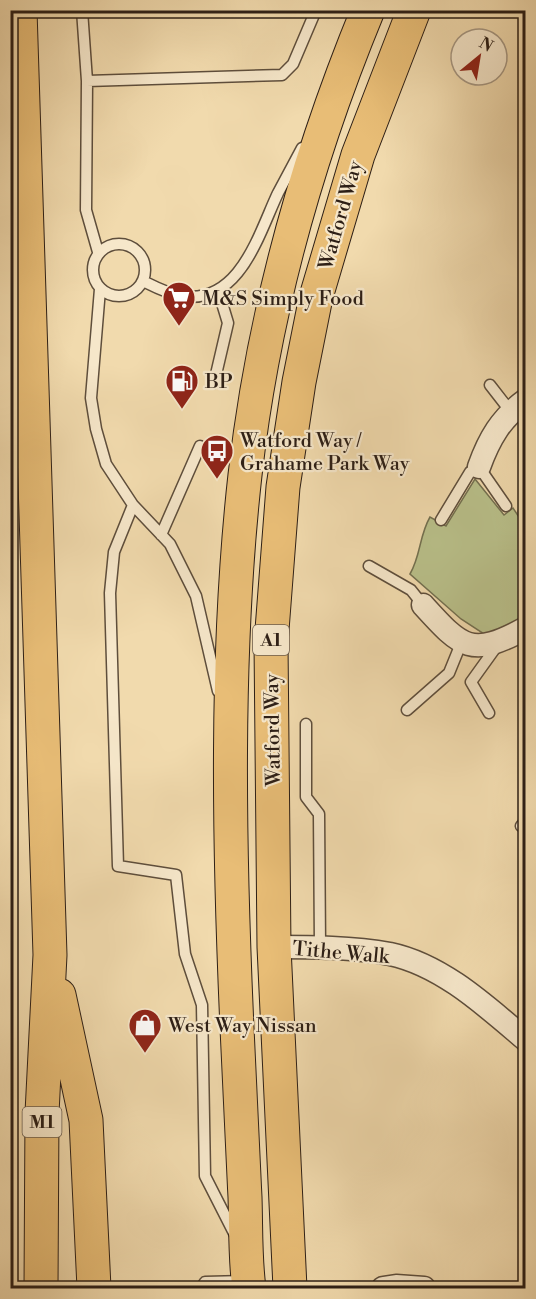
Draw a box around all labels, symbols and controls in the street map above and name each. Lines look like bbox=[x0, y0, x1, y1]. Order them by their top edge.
north arrow bbox=[449, 27, 509, 87]
text: N bbox=[476, 33, 497, 57]
street label: Watford Way bbox=[314, 158, 369, 274]
supermarket icon: M&S Simply Food bbox=[161, 280, 197, 327]
place label: M&S Simply Food bbox=[202, 287, 364, 312]
fuel station icon: BP bbox=[164, 363, 200, 410]
place label: BP bbox=[204, 370, 233, 395]
place label: Watford Way / Grahame Park Way bbox=[239, 429, 410, 477]
bus stop icon: Watford Way / Grahame Park Way bbox=[199, 433, 235, 480]
road number: A1 bbox=[253, 625, 289, 655]
street label: Watford Way bbox=[260, 673, 287, 788]
street label: Tithe Walk bbox=[291, 937, 392, 970]
shop icon: West Way Nissan bbox=[127, 1007, 163, 1054]
place label: West Way Nissan bbox=[167, 1014, 317, 1039]
road number: M1 bbox=[22, 1107, 62, 1137]

